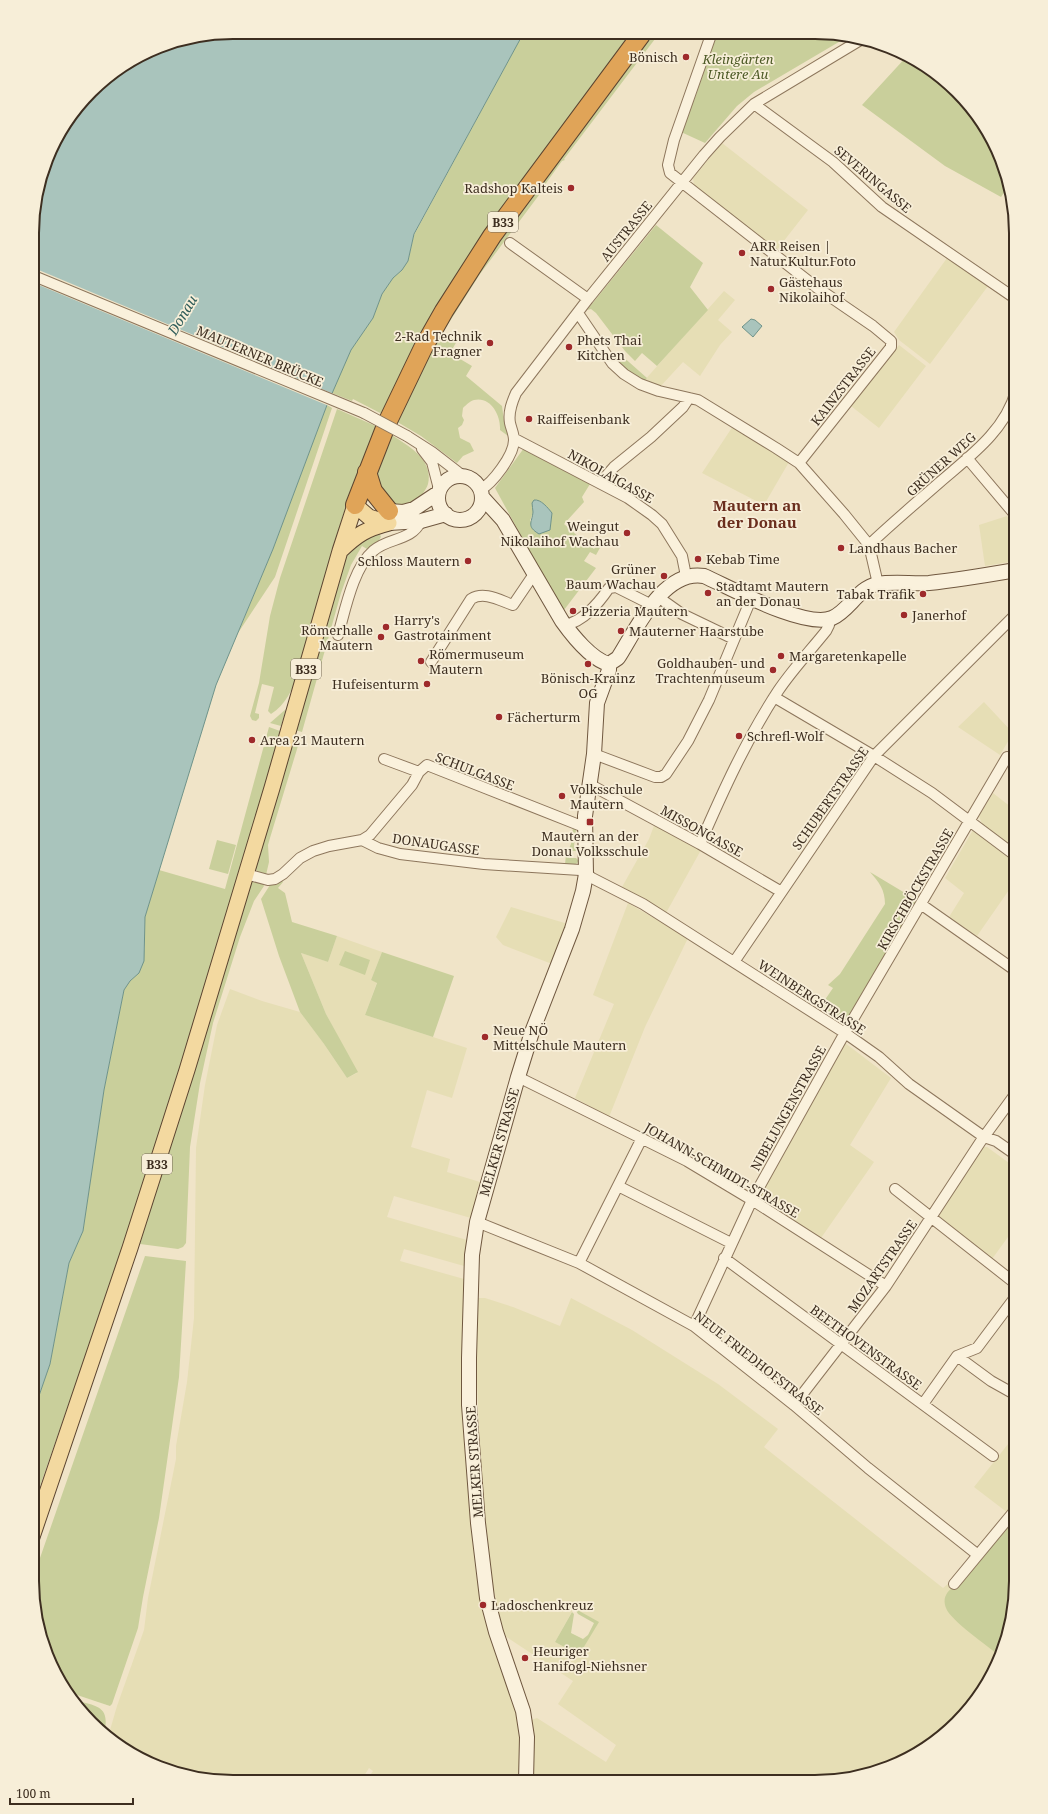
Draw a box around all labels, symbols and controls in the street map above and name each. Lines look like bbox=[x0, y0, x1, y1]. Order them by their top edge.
place label: Bönisch bbox=[629, 48, 678, 66]
park label: Kleingärten Untere Au bbox=[701, 50, 774, 83]
marker: Bönisch bbox=[681, 52, 691, 62]
street label: SEVERINGASSE bbox=[831, 141, 915, 217]
place label: Radshop Kalteis bbox=[464, 179, 563, 197]
marker: Radshop Kalteis bbox=[566, 183, 576, 193]
street label: AUSTRASSE bbox=[596, 197, 656, 265]
road number: B33 bbox=[488, 212, 518, 232]
place label: ARR Reisen | Natur.Kultur.Foto bbox=[750, 237, 856, 270]
marker: ARR Reisen | Natur.Kultur.Foto bbox=[737, 248, 747, 258]
place label: Gästehaus Nikolaihof bbox=[779, 273, 845, 306]
marker: Gästehaus Nikolaihof bbox=[766, 284, 776, 294]
water label: Donau bbox=[162, 291, 202, 339]
street label: MAUTERNER BRÜCKE bbox=[194, 321, 326, 391]
place label: 2-Rad Technik Fragner bbox=[394, 327, 482, 360]
place label: Phets Thai Kitchen bbox=[577, 331, 642, 364]
marker: 2-Rad Technik Fragner bbox=[485, 338, 495, 348]
marker: Phets Thai Kitchen bbox=[564, 342, 574, 352]
street label: KAINZSTRASSE bbox=[807, 343, 879, 429]
place label: Raiffeisenbank bbox=[537, 410, 630, 428]
marker: Raiffeisenbank bbox=[524, 414, 534, 424]
street label: GRÜNER WEG bbox=[902, 427, 980, 500]
street label: NIKOLAIGASSE bbox=[565, 445, 657, 507]
district label: Mautern an der Donau bbox=[713, 495, 801, 532]
place label: Weingut Nikolaihof Wachau bbox=[500, 517, 619, 550]
marker: Weingut Nikolaihof Wachau bbox=[622, 528, 632, 538]
place label: Landhaus Bacher bbox=[849, 539, 957, 557]
marker: Landhaus Bacher bbox=[836, 543, 846, 553]
place label: Kebab Time bbox=[706, 550, 780, 568]
place label: Schloss Mautern bbox=[358, 552, 461, 570]
marker: Kebab Time bbox=[693, 554, 703, 564]
marker: Schloss Mautern bbox=[463, 556, 473, 566]
place label: Grüner Baum Wachau bbox=[566, 560, 656, 593]
marker: Grüner Baum Wachau bbox=[659, 571, 669, 581]
place label: Stadtamt Mautern an der Donau bbox=[716, 577, 830, 610]
place label: Tabak Trafik bbox=[836, 585, 915, 603]
marker: Stadtamt Mautern an der Donau bbox=[703, 588, 713, 598]
marker: Tabak Trafik bbox=[918, 589, 928, 599]
place label: Pizzeria Mautern bbox=[581, 602, 689, 620]
marker: Pizzeria Mautern bbox=[568, 606, 578, 616]
place label: Janerhof bbox=[911, 606, 967, 624]
marker: Janerhof bbox=[899, 610, 909, 620]
place label: Harry's Gastrotainment bbox=[394, 611, 492, 644]
place label: Römerhalle Mautern bbox=[301, 621, 374, 654]
marker: Harry's Gastrotainment bbox=[381, 622, 391, 632]
place label: Mauterner Haarstube bbox=[629, 622, 764, 640]
marker: Mauterner Haarstube bbox=[616, 626, 626, 636]
marker: Römerhalle Mautern bbox=[376, 632, 386, 642]
place label: Römermuseum Mautern bbox=[429, 645, 524, 678]
place label: Margaretenkapelle bbox=[789, 647, 907, 665]
marker: Margaretenkapelle bbox=[776, 651, 786, 661]
place label: Goldhauben- und Trachtenmuseum bbox=[655, 654, 765, 687]
marker: Römermuseum Mautern bbox=[416, 656, 426, 666]
road number: B33 bbox=[291, 659, 321, 679]
marker: Bönisch-Krainz OG bbox=[583, 659, 593, 669]
marker: Goldhauben- und Trachtenmuseum bbox=[768, 665, 778, 675]
place label: Bönisch-Krainz OG bbox=[541, 669, 635, 702]
place label: Hufeisenturm bbox=[332, 675, 419, 693]
marker: Hufeisenturm bbox=[422, 679, 432, 689]
place label: Fächerturm bbox=[507, 708, 580, 726]
marker: Fächerturm bbox=[494, 712, 504, 722]
place label: Schrefl-Wolf bbox=[747, 727, 825, 745]
place label: Area 21 Mautern bbox=[260, 731, 365, 749]
marker: Schrefl-Wolf bbox=[734, 731, 744, 741]
marker: Area 21 Mautern bbox=[247, 735, 257, 745]
street label: SCHUBERTSTRASSE bbox=[788, 743, 872, 853]
street label: SCHULGASSE bbox=[433, 748, 517, 794]
place label: Volksschule Mautern bbox=[570, 780, 643, 813]
marker: Volksschule Mautern bbox=[557, 791, 567, 801]
street label: MISSONGASSE bbox=[658, 801, 746, 861]
marker: Mautern an der Donau Volksschule bbox=[585, 817, 595, 827]
street label: KIRSCHBÖCKSTRASSE bbox=[873, 825, 957, 953]
place label: Mautern an der Donau Volksschule bbox=[531, 827, 649, 860]
street label: DONAUGASSE bbox=[391, 829, 481, 859]
street label: WEINBERGSTRASSE bbox=[755, 955, 869, 1039]
place label: Neue NÖ Mittelschule Mautern bbox=[493, 1021, 627, 1054]
marker: Neue NÖ Mittelschule Mautern bbox=[480, 1032, 490, 1042]
street label: NIBELUNGENSTRASSE bbox=[746, 1042, 830, 1174]
street label: MELKER STRASSE bbox=[475, 1086, 523, 1198]
street label: JOHANN-SCHMIDT-STRASSE bbox=[640, 1118, 803, 1222]
road number: B33 bbox=[142, 1154, 172, 1174]
street label: MOZARTSTRASSE bbox=[843, 1216, 921, 1316]
street label: BEETHOVENSTRASSE bbox=[807, 1300, 925, 1394]
street label: NEUE FRIEDHOFSTRASSE bbox=[691, 1307, 827, 1419]
street label: MELKER STRASSE bbox=[461, 1405, 487, 1519]
place label: Ladoschenkreuz bbox=[491, 1596, 593, 1614]
marker: Ladoschenkreuz bbox=[478, 1600, 488, 1610]
place label: Heuriger Hanifogl-Niehsner bbox=[533, 1642, 647, 1675]
marker: Heuriger Hanifogl-Niehsner bbox=[520, 1653, 530, 1663]
scale bar bbox=[10, 1780, 133, 1806]
text: 100 m bbox=[16, 1785, 51, 1802]

